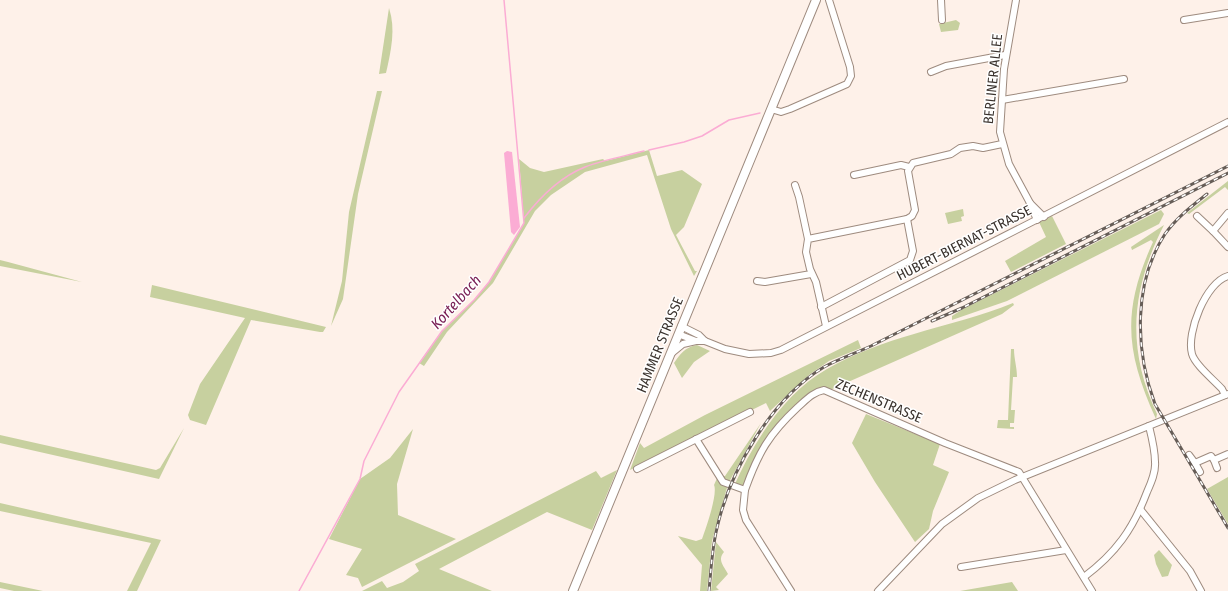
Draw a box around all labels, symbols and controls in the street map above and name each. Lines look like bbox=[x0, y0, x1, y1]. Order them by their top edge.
street label: BERLINER ALLEE bbox=[980, 33, 1006, 125]
street label: HUBERT-BIERNAT-STRASSE bbox=[894, 201, 1034, 284]
water label: Kortelbach bbox=[427, 271, 485, 333]
street label: HAMMER STRASSE bbox=[633, 294, 687, 395]
street label: ZECHENSTRASSE bbox=[833, 375, 925, 427]

